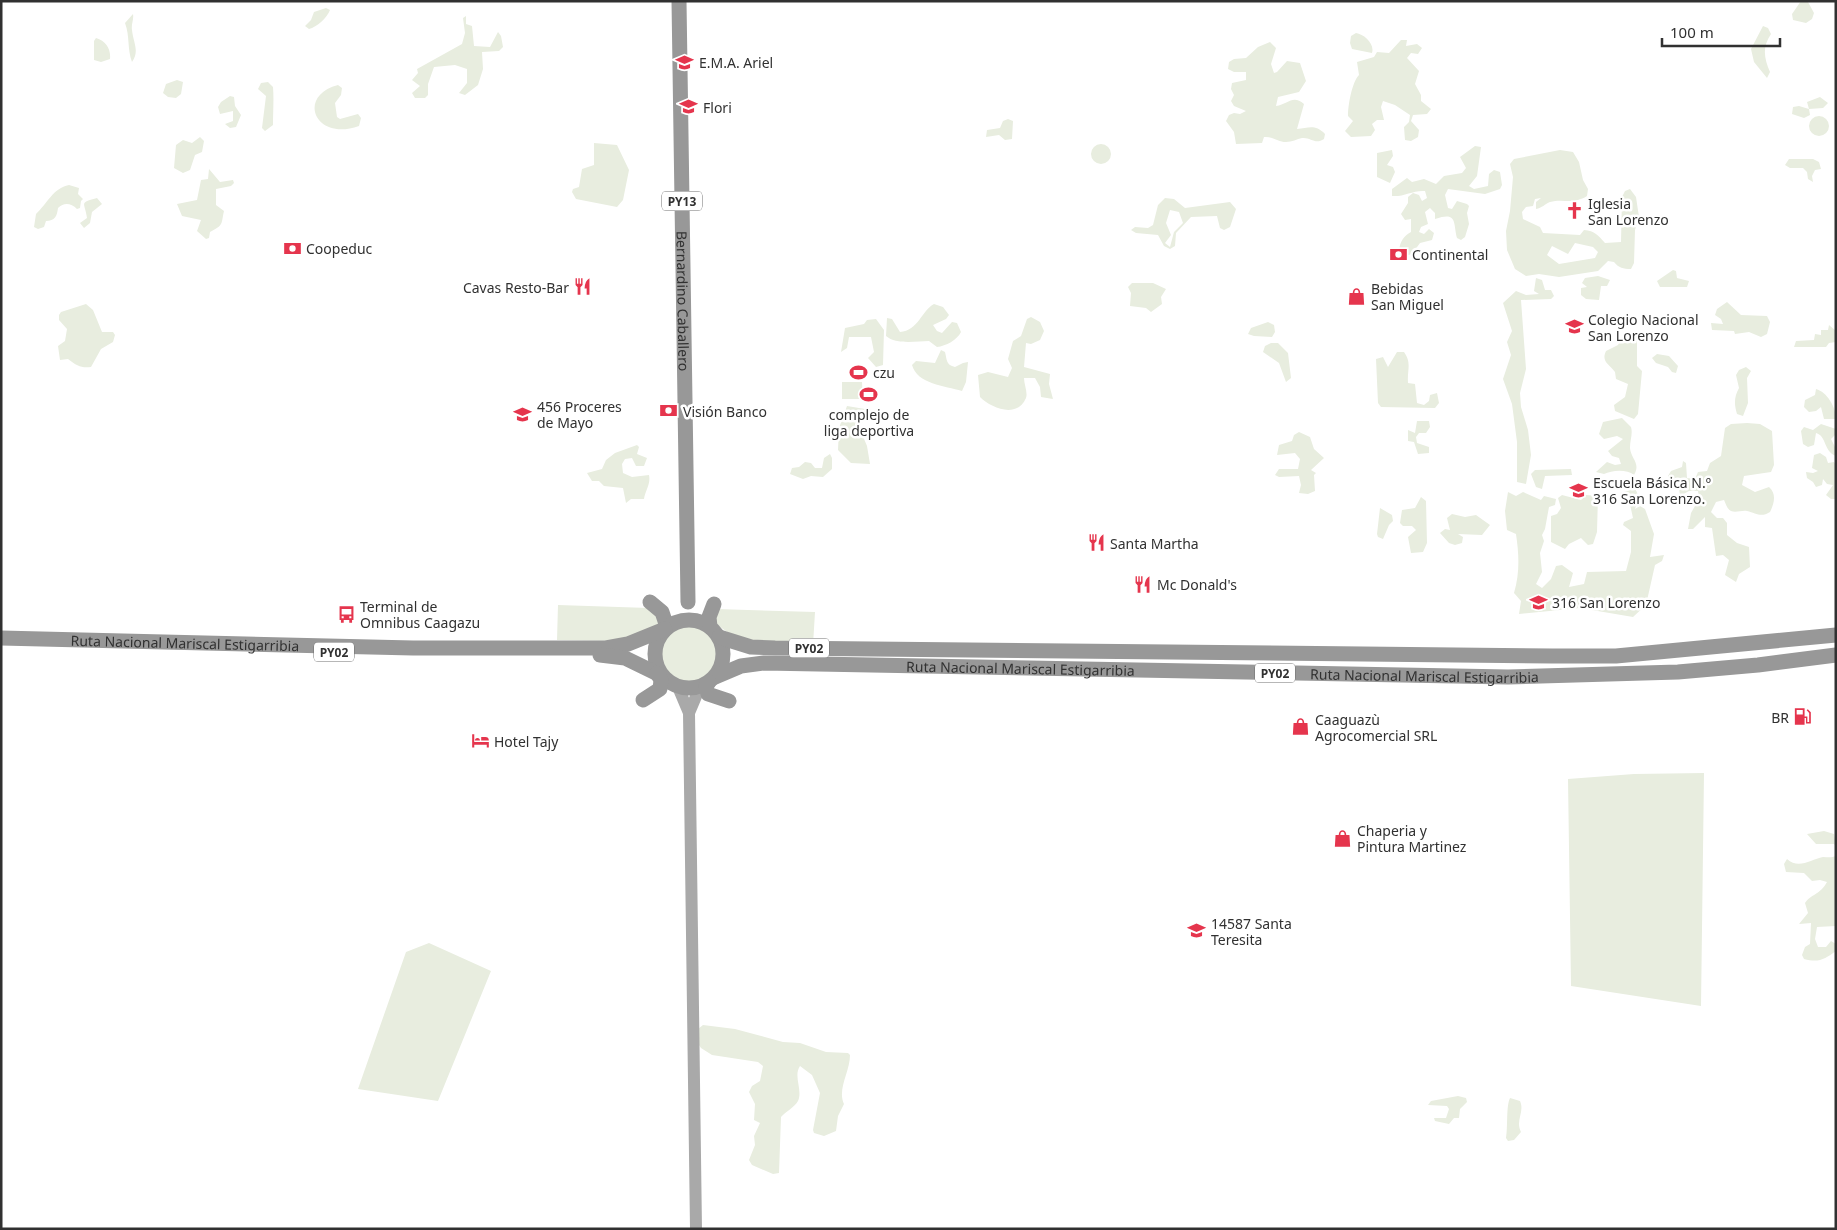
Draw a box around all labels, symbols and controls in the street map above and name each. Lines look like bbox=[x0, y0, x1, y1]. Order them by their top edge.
scale bar bbox=[1662, 15, 1780, 47]
text: 100 m bbox=[1670, 22, 1714, 42]
school or university icon: E.M.A. Ariel bbox=[675, 52, 695, 72]
place label: E.M.A. Ariel bbox=[699, 53, 773, 72]
school or university icon: Flori bbox=[679, 97, 699, 117]
place label: Flori bbox=[703, 98, 732, 117]
road number: PY13 bbox=[662, 192, 702, 210]
place label: Iglesia San Lorenzo bbox=[1588, 194, 1669, 229]
church icon: Iglesia San Lorenzo bbox=[1564, 201, 1584, 221]
street label: Bernardino Caballero bbox=[673, 231, 694, 371]
bank icon: Coopeduc bbox=[282, 238, 302, 258]
place label: Coopeduc bbox=[306, 239, 373, 258]
bank icon: Continental bbox=[1388, 244, 1408, 264]
place label: Continental bbox=[1412, 245, 1488, 264]
restaurant icon: Cavas Resto-Bar bbox=[573, 277, 593, 297]
place label: Cavas Resto-Bar bbox=[463, 278, 569, 297]
place label: Bebidas San Miguel bbox=[1371, 279, 1444, 314]
shop icon: Bebidas San Miguel bbox=[1347, 286, 1367, 306]
place label: Colegio Nacional San Lorenzo bbox=[1588, 310, 1699, 345]
school or university icon: Colegio Nacional San Lorenzo bbox=[1564, 317, 1584, 337]
sports icon: czu bbox=[849, 362, 869, 382]
place label: czu bbox=[873, 363, 895, 382]
sports icon: complejo de liga deportiva bbox=[859, 384, 879, 404]
place label: 456 Proceres de Mayo bbox=[537, 397, 622, 432]
bank icon: Visión Banco bbox=[659, 401, 679, 421]
place label: Visión Banco bbox=[683, 402, 767, 421]
school or university icon: 456 Proceres de Mayo bbox=[513, 404, 533, 424]
place label: complejo de liga deportiva bbox=[824, 405, 914, 440]
place label: Escuela Básica N.º 316 San Lorenzo. bbox=[1593, 473, 1711, 508]
school or university icon: Escuela Básica N.º 316 San Lorenzo. bbox=[1569, 480, 1589, 500]
restaurant icon: Santa Martha bbox=[1086, 533, 1106, 553]
place label: Santa Martha bbox=[1110, 534, 1199, 553]
restaurant icon: Mc Donald's bbox=[1133, 574, 1153, 594]
place label: Mc Donald's bbox=[1157, 575, 1237, 594]
school or university icon: 316 San Lorenzo bbox=[1528, 592, 1548, 612]
place label: 316 San Lorenzo bbox=[1552, 593, 1660, 612]
place label: Terminal de Omnibus Caagazu bbox=[360, 597, 480, 632]
bus stop icon: Terminal de Omnibus Caagazu bbox=[336, 604, 356, 624]
street label: Ruta Nacional Mariscal Estigarribia bbox=[70, 630, 299, 655]
road number: PY02 bbox=[789, 638, 829, 658]
road number: PY02 bbox=[314, 642, 354, 662]
street label: Ruta Nacional Mariscal Estigarribia bbox=[906, 656, 1135, 679]
road number: PY02 bbox=[1255, 664, 1295, 682]
street label: Ruta Nacional Mariscal Estigarribia bbox=[1310, 664, 1539, 687]
fuel station icon: BR bbox=[1793, 707, 1813, 727]
place label: BR bbox=[1771, 708, 1789, 727]
place label: Caaguazù Agrocomercial SRL bbox=[1315, 710, 1437, 745]
shop icon: Caaguazù Agrocomercial SRL bbox=[1291, 717, 1311, 737]
hotel icon: Hotel Tajy bbox=[470, 731, 490, 751]
place label: Hotel Tajy bbox=[494, 732, 559, 751]
place label: Chaperia y Pintura Martinez bbox=[1357, 821, 1467, 856]
shop icon: Chaperia y Pintura Martinez bbox=[1333, 828, 1353, 848]
place label: 14587 Santa Teresita bbox=[1211, 914, 1292, 949]
school or university icon: 14587 Santa Teresita bbox=[1187, 921, 1207, 941]

